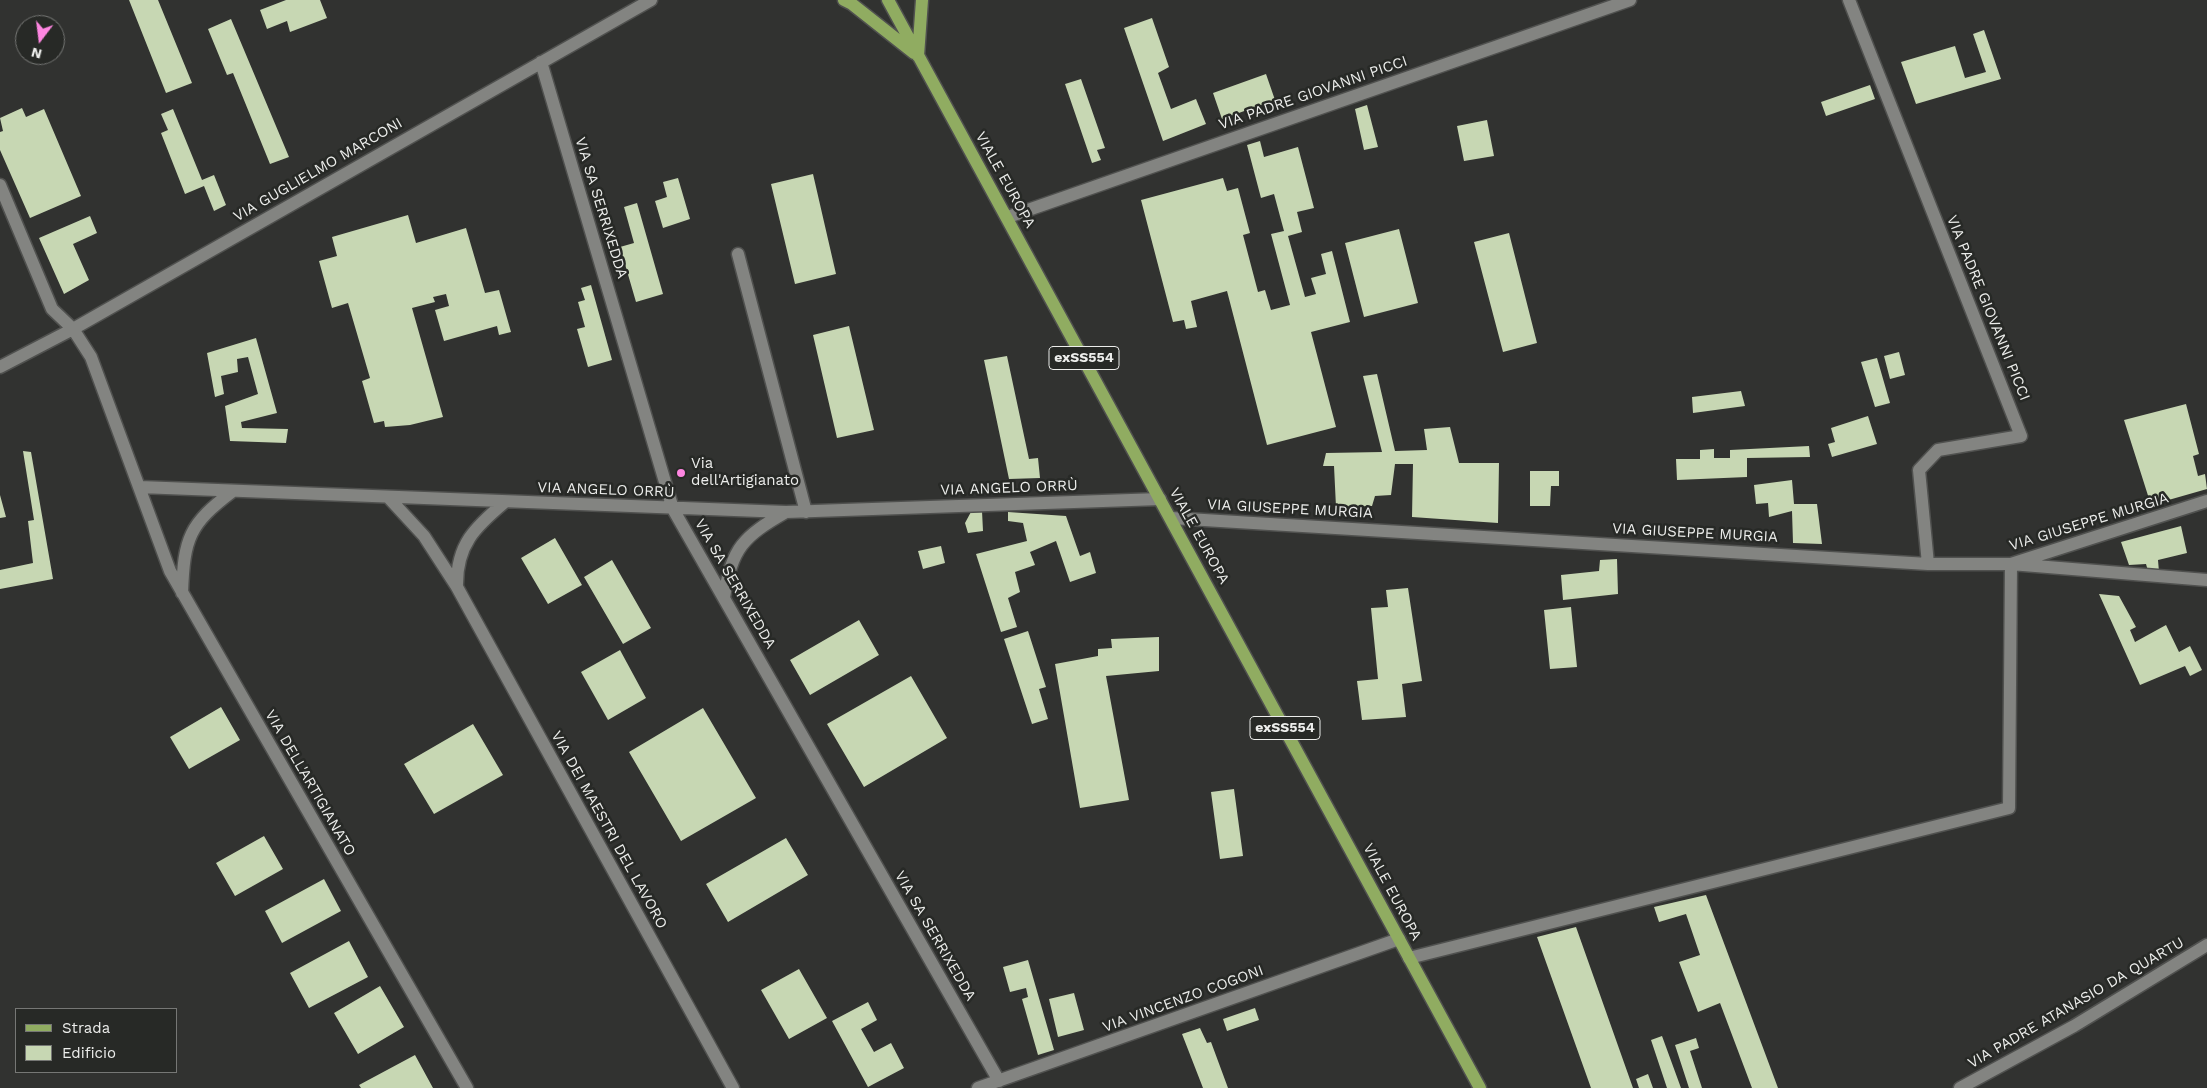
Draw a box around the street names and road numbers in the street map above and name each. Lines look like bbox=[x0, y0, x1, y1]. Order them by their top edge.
street label: VIA PADRE GIOVANNI PICCI bbox=[1216, 52, 1410, 134]
street label: VIA GUGLIELMO MARCONI bbox=[230, 114, 406, 226]
street label: VIALE EUROPA bbox=[971, 129, 1039, 231]
street label: VIA SA SERRIXEDDA bbox=[571, 135, 631, 281]
street label: VIA PADRE GIOVANNI PICCI bbox=[1943, 213, 2033, 403]
road number: exSS554 bbox=[1049, 346, 1119, 369]
street label: VIA ANGELO ORRÙ bbox=[940, 477, 1078, 499]
street label: VIA ANGELO ORRÙ bbox=[537, 479, 675, 501]
street label: VIALE EUROPA bbox=[1165, 485, 1233, 587]
street label: VIA GIUSEPPE MURGIA bbox=[2007, 489, 2171, 555]
street label: VIA GIUSEPPE MURGIA bbox=[1207, 496, 1373, 522]
street label: VIA SA SERRIXEDDA bbox=[690, 516, 780, 652]
street label: VIA GIUSEPPE MURGIA bbox=[1612, 520, 1778, 546]
street label: VIA DELL'ARTIGIANATO bbox=[261, 707, 359, 859]
road number: exSS554 bbox=[1250, 716, 1320, 740]
street label: VIA DEI MAESTRI DEL LAVORO bbox=[547, 728, 671, 932]
street label: VIALE EUROPA bbox=[1359, 840, 1425, 944]
street label: VIA SA SERRIXEDDA bbox=[890, 868, 980, 1004]
street label: VIA PADRE ATANASIO DA QUARTU bbox=[1965, 934, 2187, 1072]
street label: VIA VINCENZO COGONI bbox=[1100, 961, 1266, 1037]

